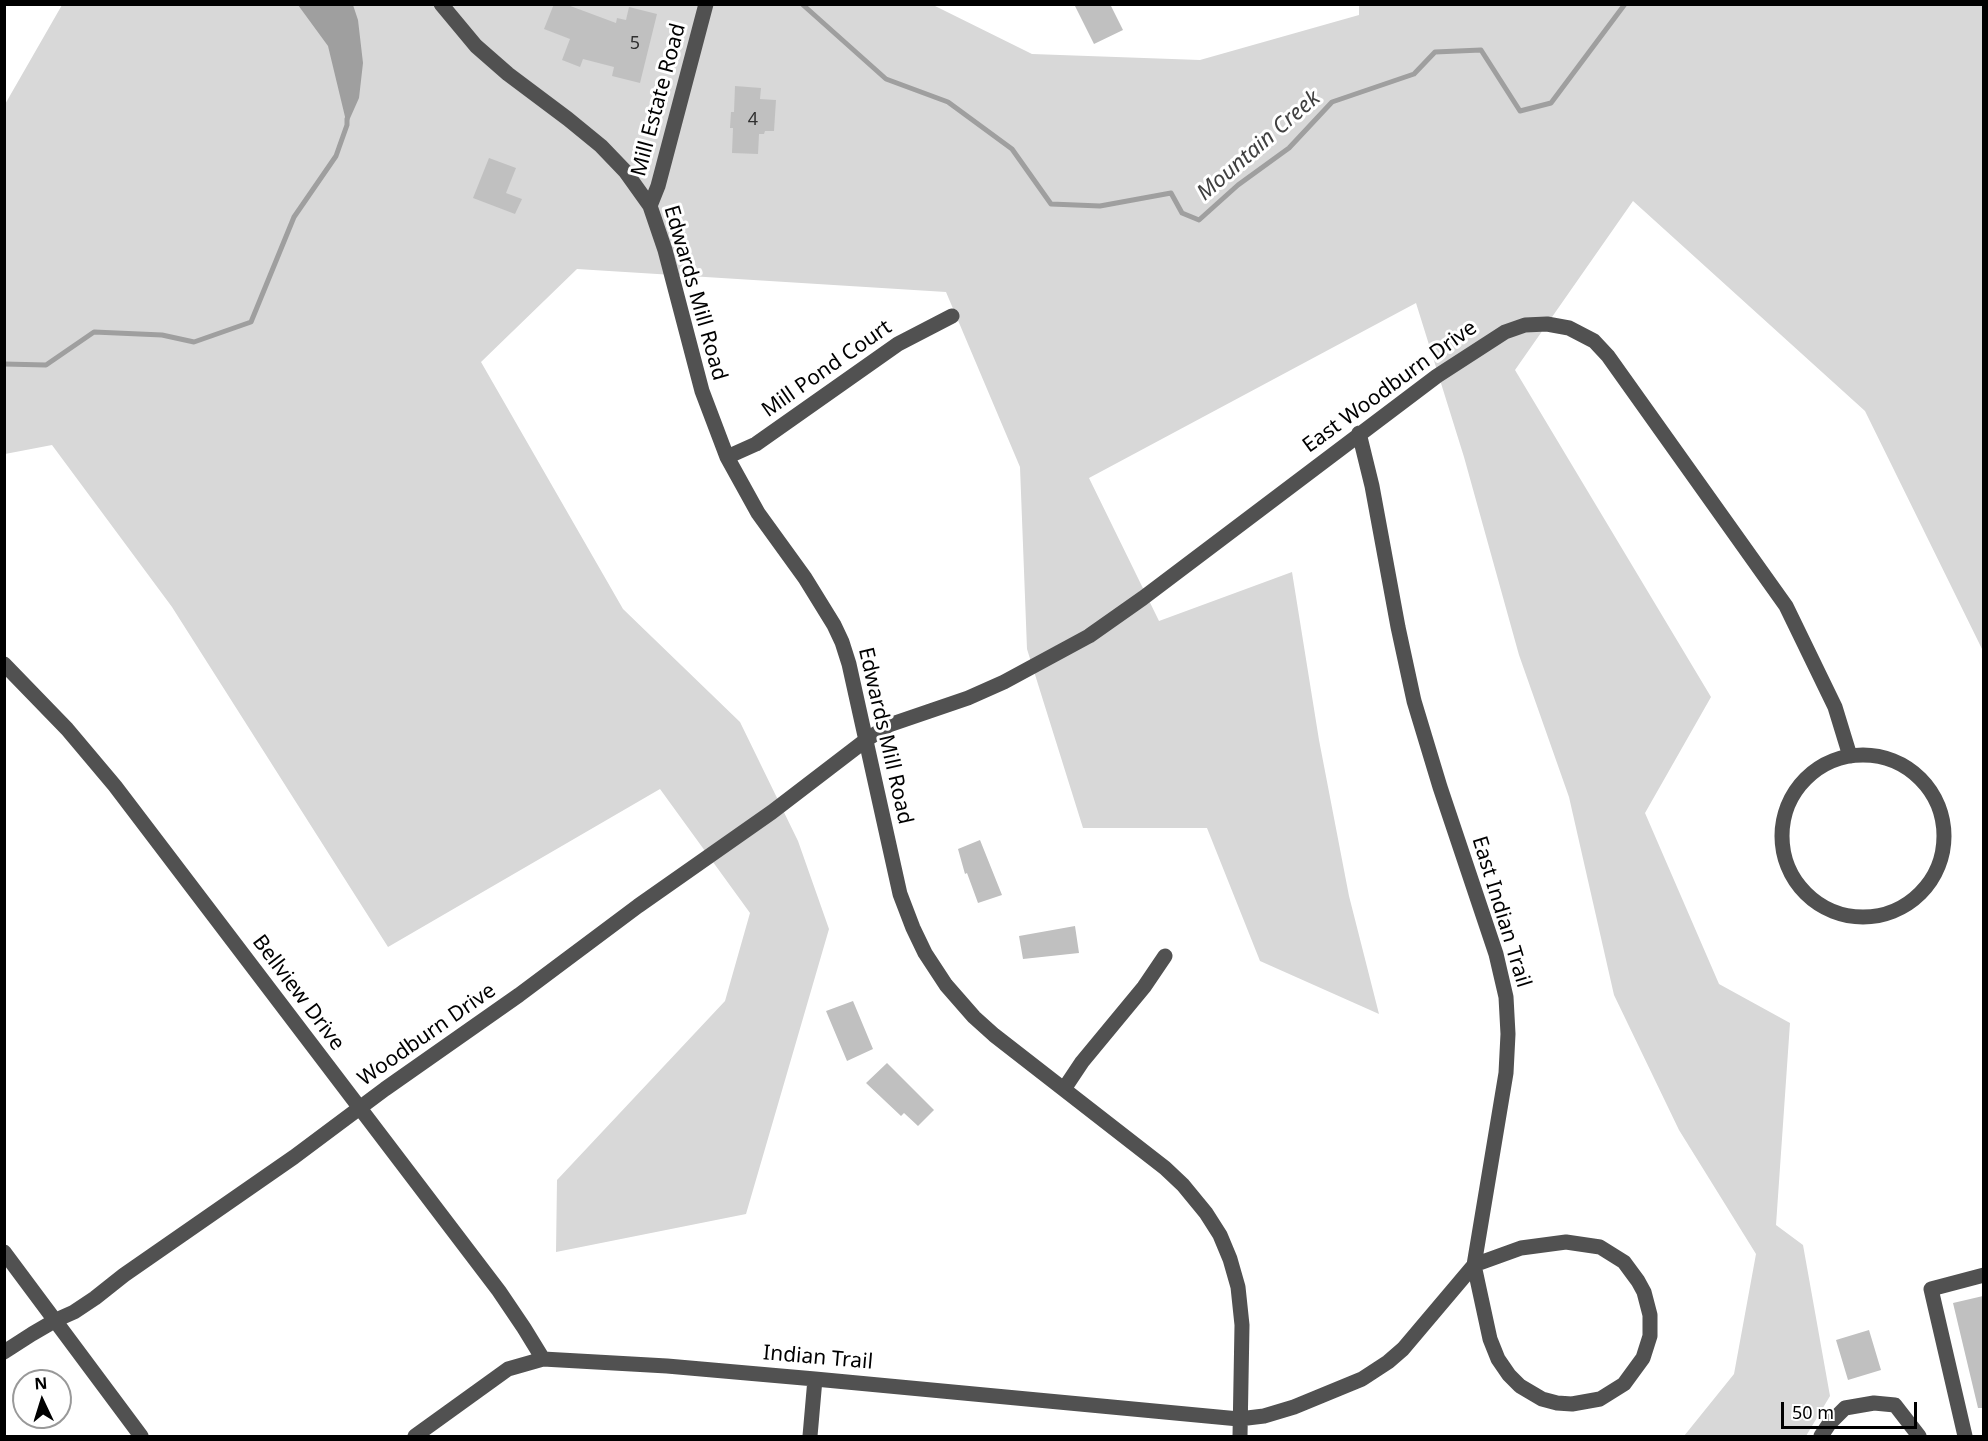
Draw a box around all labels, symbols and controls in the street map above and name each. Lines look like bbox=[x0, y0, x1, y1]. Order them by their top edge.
street label: Mill Estate Road bbox=[626, 21, 692, 179]
house number: 5 bbox=[630, 33, 640, 55]
water label: Mountain Creek bbox=[1192, 85, 1326, 207]
house number: 4 bbox=[748, 109, 758, 131]
street label: Edwards Mill Road bbox=[658, 203, 732, 383]
street label: Mill Pond Court bbox=[757, 315, 897, 423]
street label: East Woodburn Drive bbox=[1298, 315, 1482, 459]
street label: Edwards Mill Road bbox=[852, 645, 918, 827]
street label: East Indian Trail bbox=[1466, 833, 1536, 991]
street label: Bellview Drive bbox=[246, 930, 350, 1056]
street label: Woodburn Drive bbox=[353, 978, 501, 1092]
street label: Indian Trail bbox=[762, 1341, 874, 1375]
north arrow bbox=[12, 1369, 72, 1429]
text: N bbox=[34, 1372, 48, 1394]
scale bar bbox=[1784, 1390, 1920, 1428]
text: 50 m bbox=[1792, 1400, 1834, 1424]

